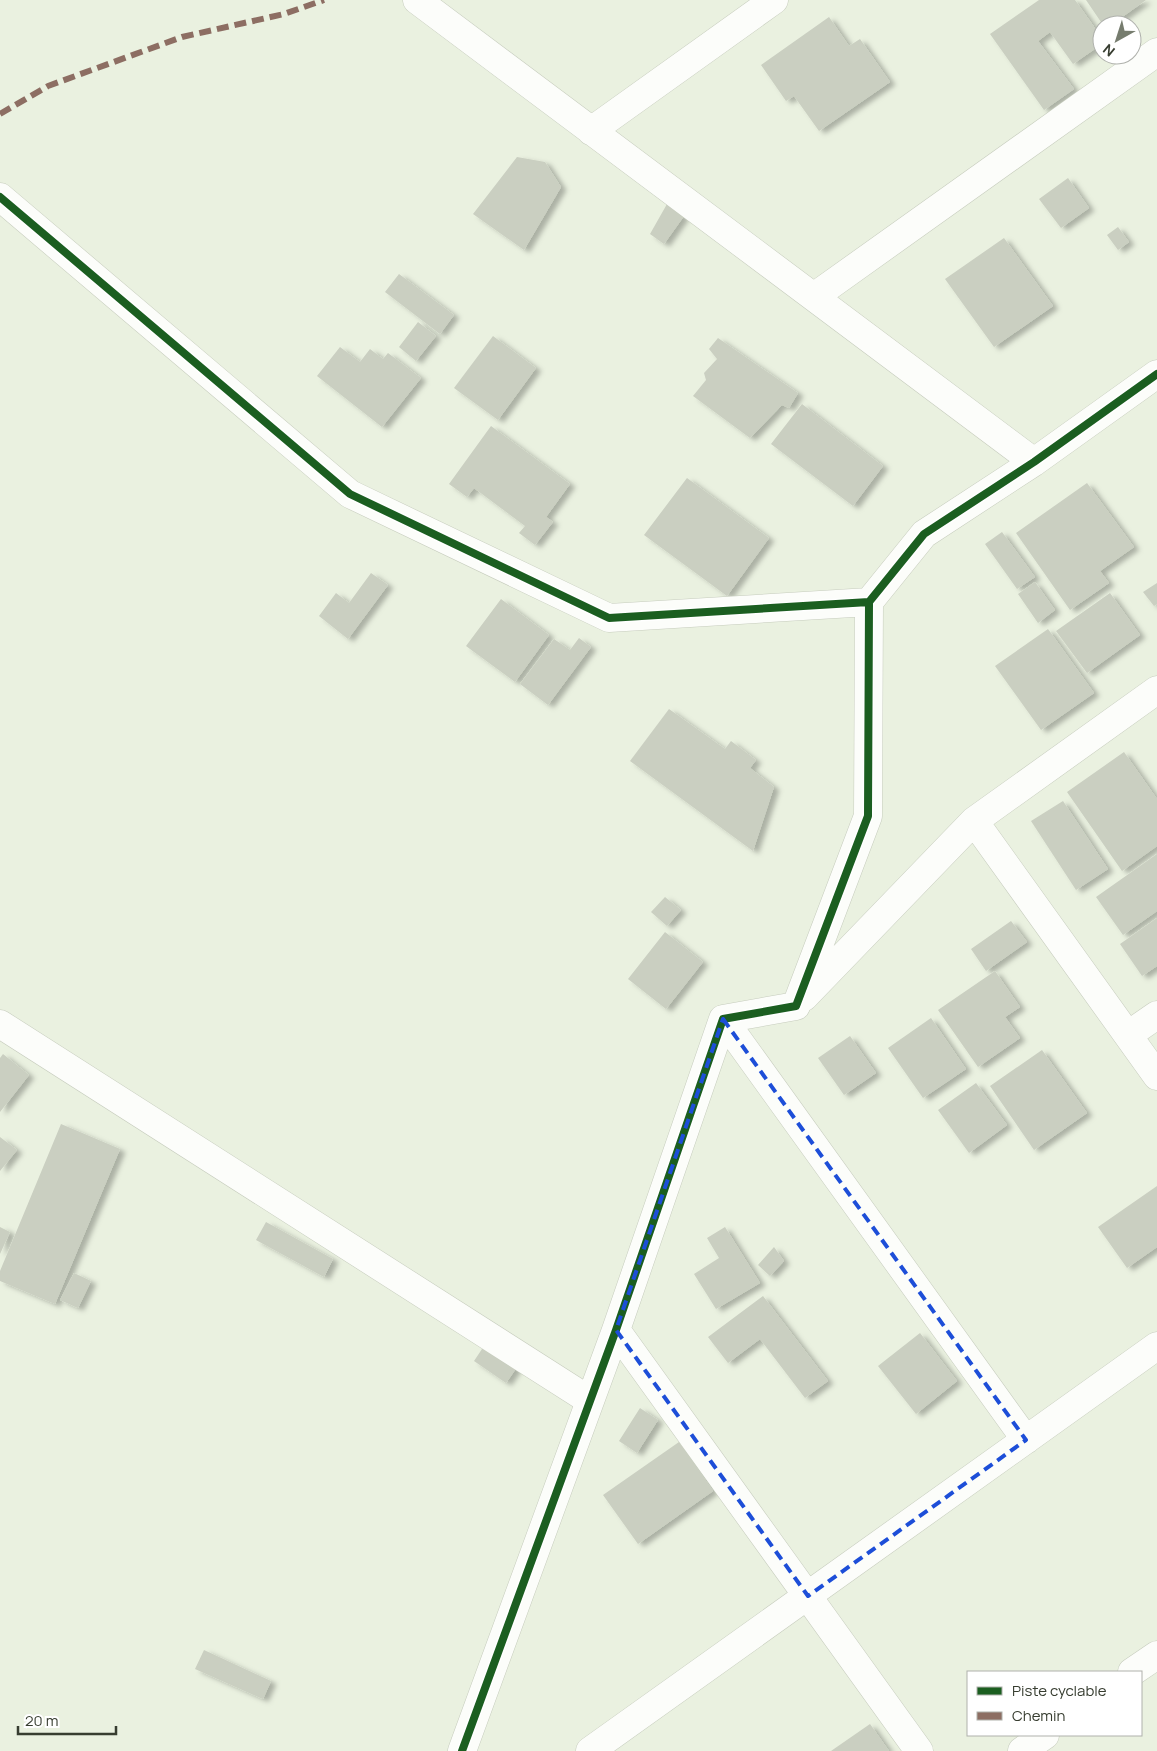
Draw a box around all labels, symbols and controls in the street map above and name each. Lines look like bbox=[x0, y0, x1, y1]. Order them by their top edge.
north arrow bbox=[1092, 15, 1142, 65]
text: N bbox=[1099, 40, 1118, 61]
legend bbox=[967, 1671, 1142, 1736]
text: Piste cyclable bbox=[1012, 1680, 1107, 1701]
scale bar bbox=[18, 1704, 115, 1736]
text: Chemin bbox=[1012, 1705, 1065, 1726]
text: 20 m bbox=[25, 1710, 58, 1731]

